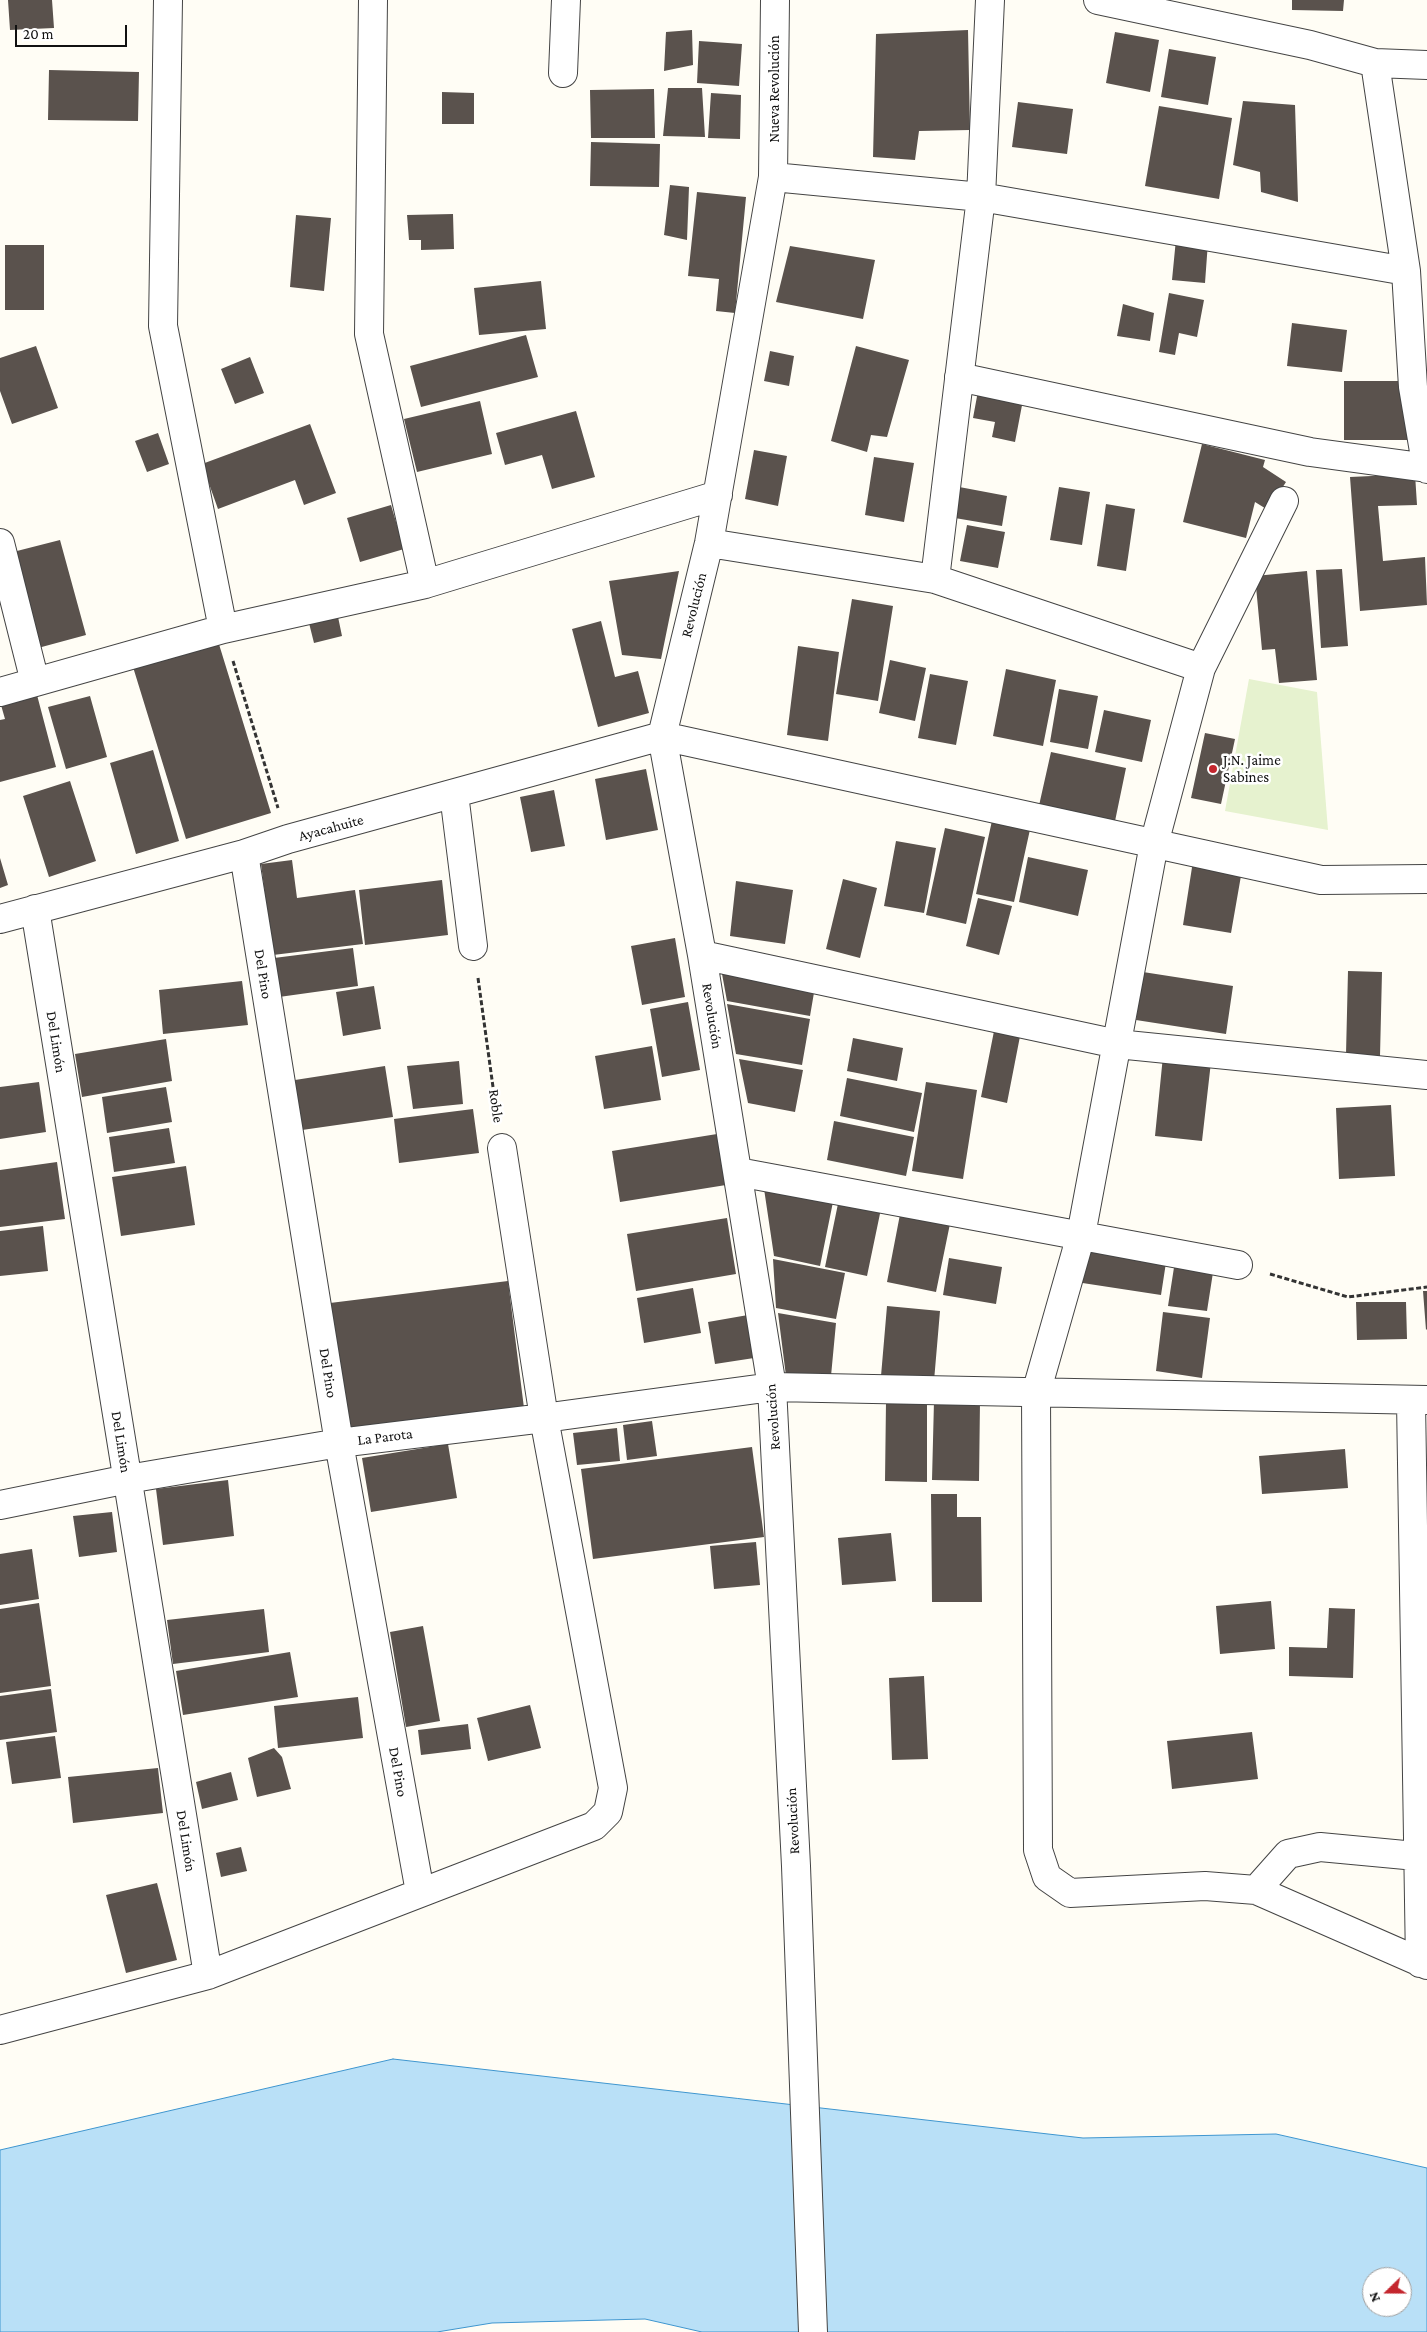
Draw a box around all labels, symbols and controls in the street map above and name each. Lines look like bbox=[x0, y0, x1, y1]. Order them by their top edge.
scale bar bbox=[18, 15, 130, 47]
text: 20 m bbox=[23, 26, 54, 42]
street label: Nueva Revolución bbox=[765, 35, 783, 143]
street label: Revolución bbox=[677, 571, 711, 639]
place label: J.N. Jaime Sabines bbox=[1223, 751, 1281, 786]
marker: J.N. Jaime Sabines bbox=[1207, 763, 1219, 775]
street label: Ayacahuite bbox=[297, 811, 365, 845]
street label: Del Pino bbox=[250, 948, 276, 1000]
street label: Revolución bbox=[698, 982, 726, 1050]
street label: Del Limón bbox=[42, 1010, 70, 1074]
street label: Roble bbox=[485, 1088, 507, 1124]
street label: Del Pino bbox=[315, 1347, 341, 1399]
street label: Revolución bbox=[762, 1383, 784, 1451]
street label: Del Limón bbox=[107, 1410, 135, 1474]
street label: La Parota bbox=[356, 1425, 414, 1449]
street label: Del Pino bbox=[385, 1746, 411, 1798]
street label: Revolución bbox=[782, 1787, 804, 1855]
street label: Del Limón bbox=[172, 1809, 200, 1873]
north arrow bbox=[1362, 2267, 1412, 2317]
text: N bbox=[1365, 2290, 1383, 2305]

